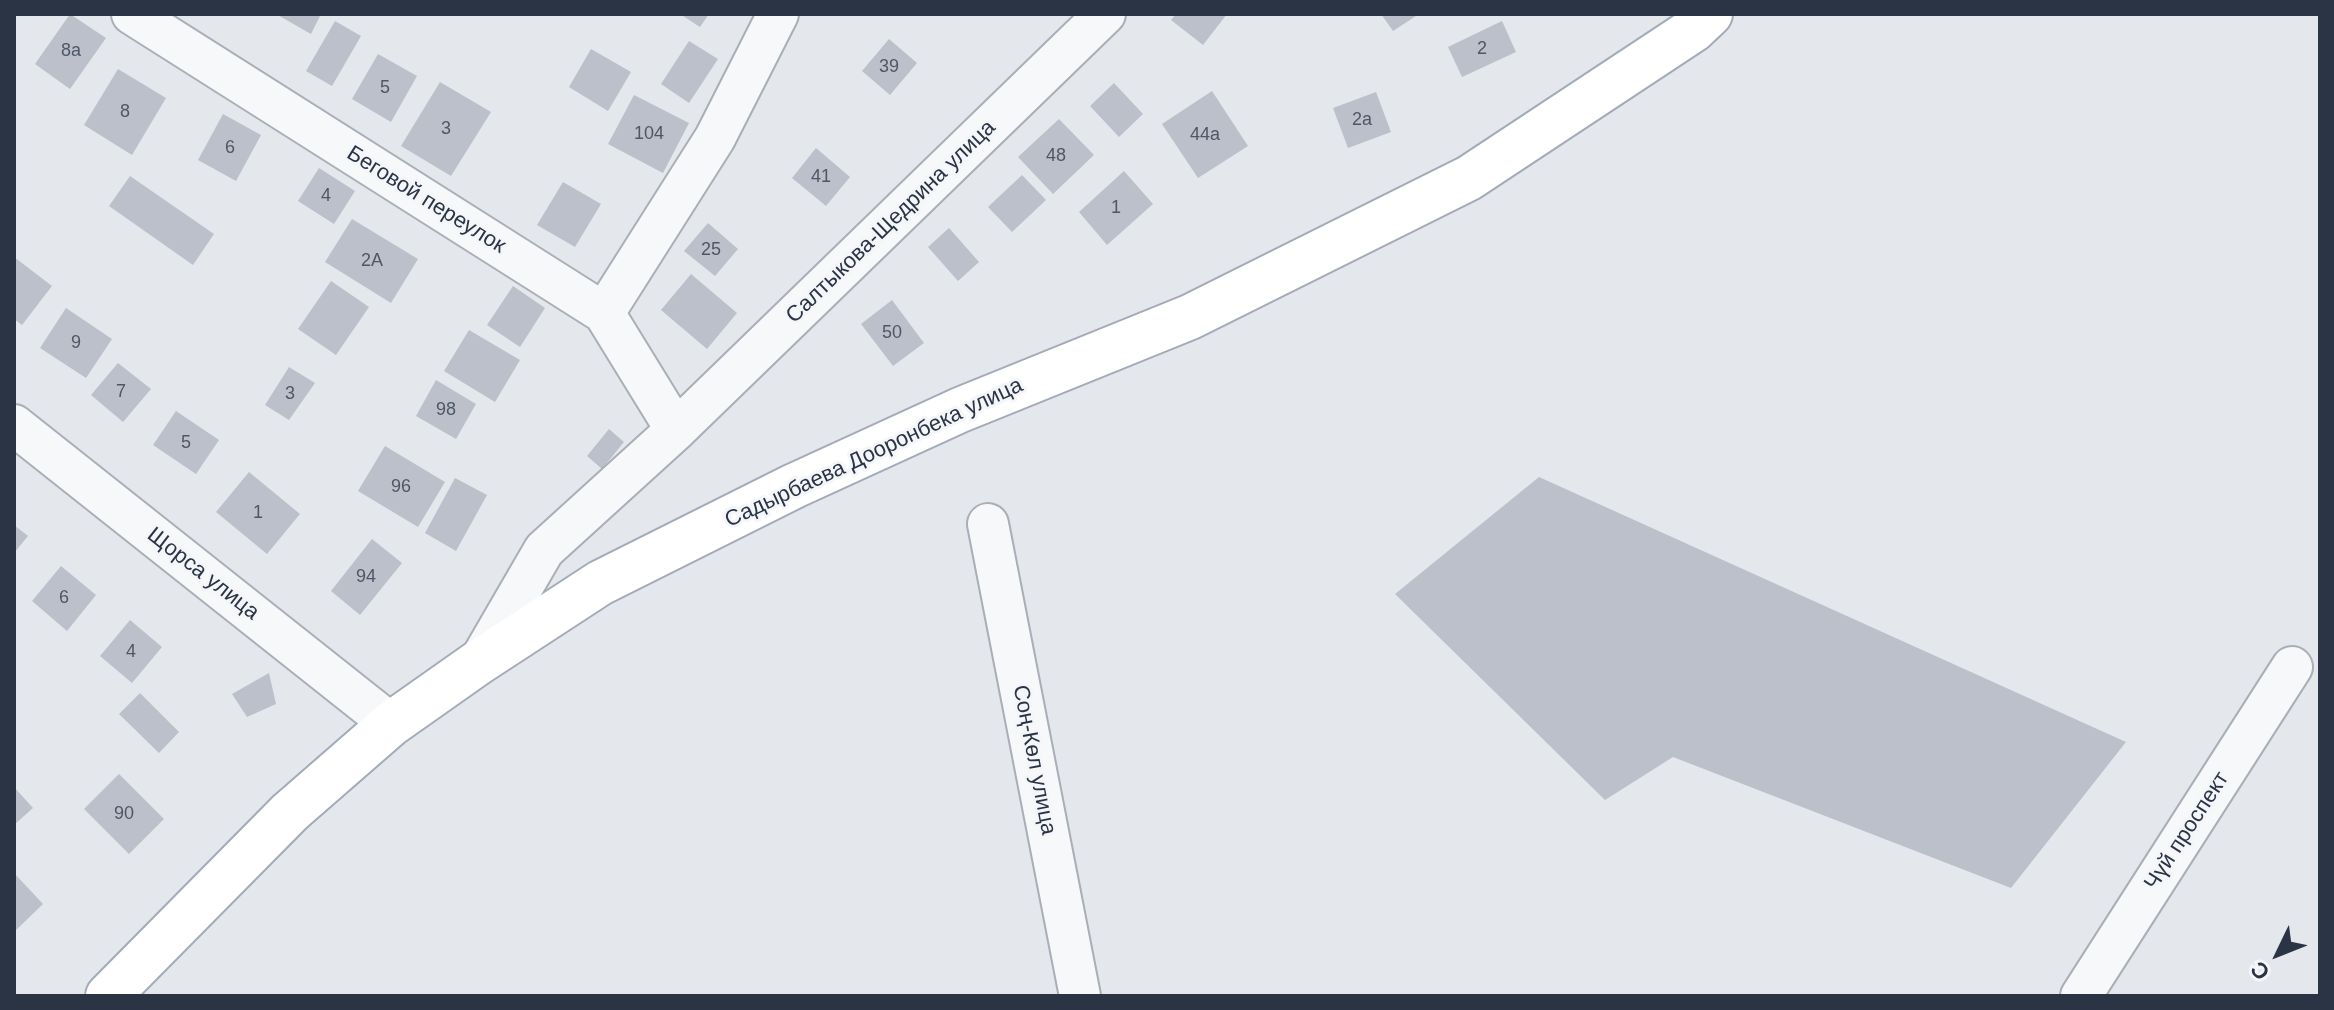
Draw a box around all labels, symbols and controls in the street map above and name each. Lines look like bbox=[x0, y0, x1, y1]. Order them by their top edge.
house number: 2 bbox=[1477, 38, 1487, 60]
house number: 8a bbox=[61, 40, 81, 62]
house number: 39 bbox=[879, 56, 899, 78]
house number: 5 bbox=[380, 77, 390, 99]
house number: 8 bbox=[120, 101, 130, 123]
house number: 2a bbox=[1352, 109, 1372, 131]
street label: Салтыкова-Щедрина улица bbox=[781, 115, 1001, 329]
house number: 3 bbox=[441, 118, 451, 140]
house number: 104 bbox=[634, 123, 664, 145]
house number: 44a bbox=[1190, 124, 1220, 146]
house number: 6 bbox=[225, 137, 235, 159]
street label: Беговой переулок bbox=[342, 140, 510, 260]
house number: 48 bbox=[1046, 145, 1066, 167]
house number: 41 bbox=[811, 166, 831, 188]
house number: 4 bbox=[321, 185, 331, 207]
house number: 1 bbox=[1111, 197, 1121, 219]
house number: 25 bbox=[701, 239, 721, 261]
house number: 2А bbox=[361, 250, 383, 272]
house number: 50 bbox=[882, 322, 902, 344]
house number: 9 bbox=[71, 332, 81, 354]
street label: Садырбаева Дооронбека улица bbox=[721, 372, 1027, 534]
house number: 7 bbox=[116, 381, 126, 403]
house number: 3 bbox=[285, 383, 295, 405]
house number: 98 bbox=[436, 399, 456, 421]
house number: 5 bbox=[181, 432, 191, 454]
house number: 96 bbox=[391, 476, 411, 498]
house number: 1 bbox=[253, 502, 263, 524]
street label: Щорса улица bbox=[142, 522, 264, 626]
house number: 94 bbox=[356, 566, 376, 588]
house number: 6 bbox=[59, 587, 69, 609]
house number: 4 bbox=[126, 641, 136, 663]
street label: Соң-Көл улица bbox=[1007, 683, 1061, 837]
street label: Чүй проспект bbox=[2139, 767, 2235, 895]
house number: 90 bbox=[114, 803, 134, 825]
north arrow bbox=[2238, 914, 2318, 994]
text: С bbox=[2246, 956, 2275, 985]

